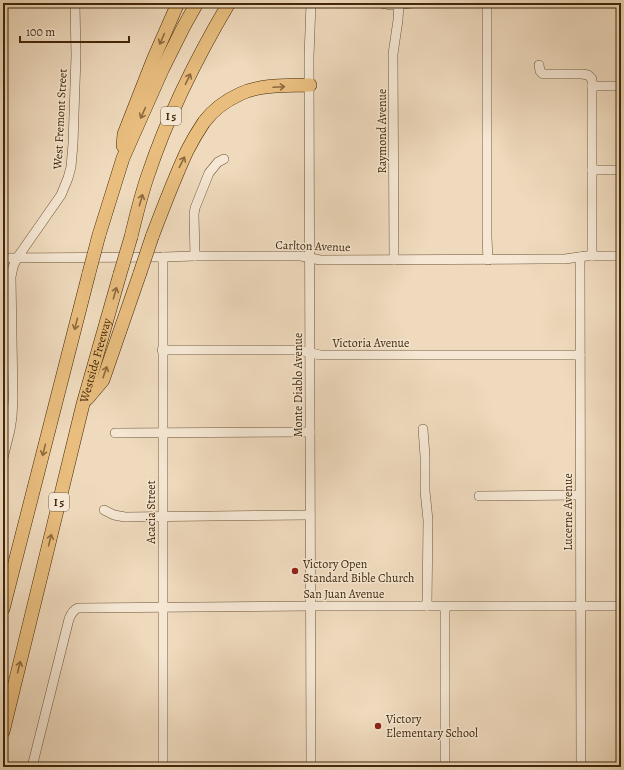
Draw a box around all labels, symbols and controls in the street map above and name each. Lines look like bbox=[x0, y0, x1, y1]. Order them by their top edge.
scale bar bbox=[20, 18, 129, 44]
text: 100 m bbox=[26, 24, 55, 40]
one-way arrow bbox=[158, 32, 166, 44]
street label: West Fremont Street bbox=[49, 68, 71, 171]
one-way arrow bbox=[185, 73, 192, 85]
one-way arrow bbox=[272, 83, 285, 90]
street label: Raymond Avenue bbox=[374, 89, 390, 173]
one-way arrow bbox=[139, 107, 146, 119]
road number: I 5 bbox=[161, 107, 181, 125]
one-way arrow bbox=[179, 156, 187, 168]
one-way arrow bbox=[138, 193, 145, 206]
street label: Carlton Avenue bbox=[275, 237, 351, 255]
one-way arrow bbox=[112, 287, 119, 300]
street label: Westside Freeway bbox=[76, 316, 115, 405]
one-way arrow bbox=[72, 317, 79, 330]
street label: Monte Diablo Avenue bbox=[290, 333, 306, 437]
street label: Victoria Avenue bbox=[332, 335, 409, 351]
one-way arrow bbox=[102, 366, 110, 378]
one-way arrow bbox=[40, 443, 47, 456]
street label: Lucerne Avenue bbox=[560, 473, 576, 551]
street label: Acacia Street bbox=[143, 480, 159, 545]
road number: I 5 bbox=[49, 493, 69, 511]
one-way arrow bbox=[47, 534, 54, 547]
place label: Victory Open Standard Bible Church bbox=[302, 556, 415, 586]
marker: Victory Open Standard Bible Church bbox=[290, 566, 300, 576]
street label: San Juan Avenue bbox=[303, 586, 385, 602]
one-way arrow bbox=[16, 660, 23, 673]
place label: Victory Elementary School bbox=[385, 711, 478, 741]
marker: Victory Elementary School bbox=[373, 721, 383, 731]

